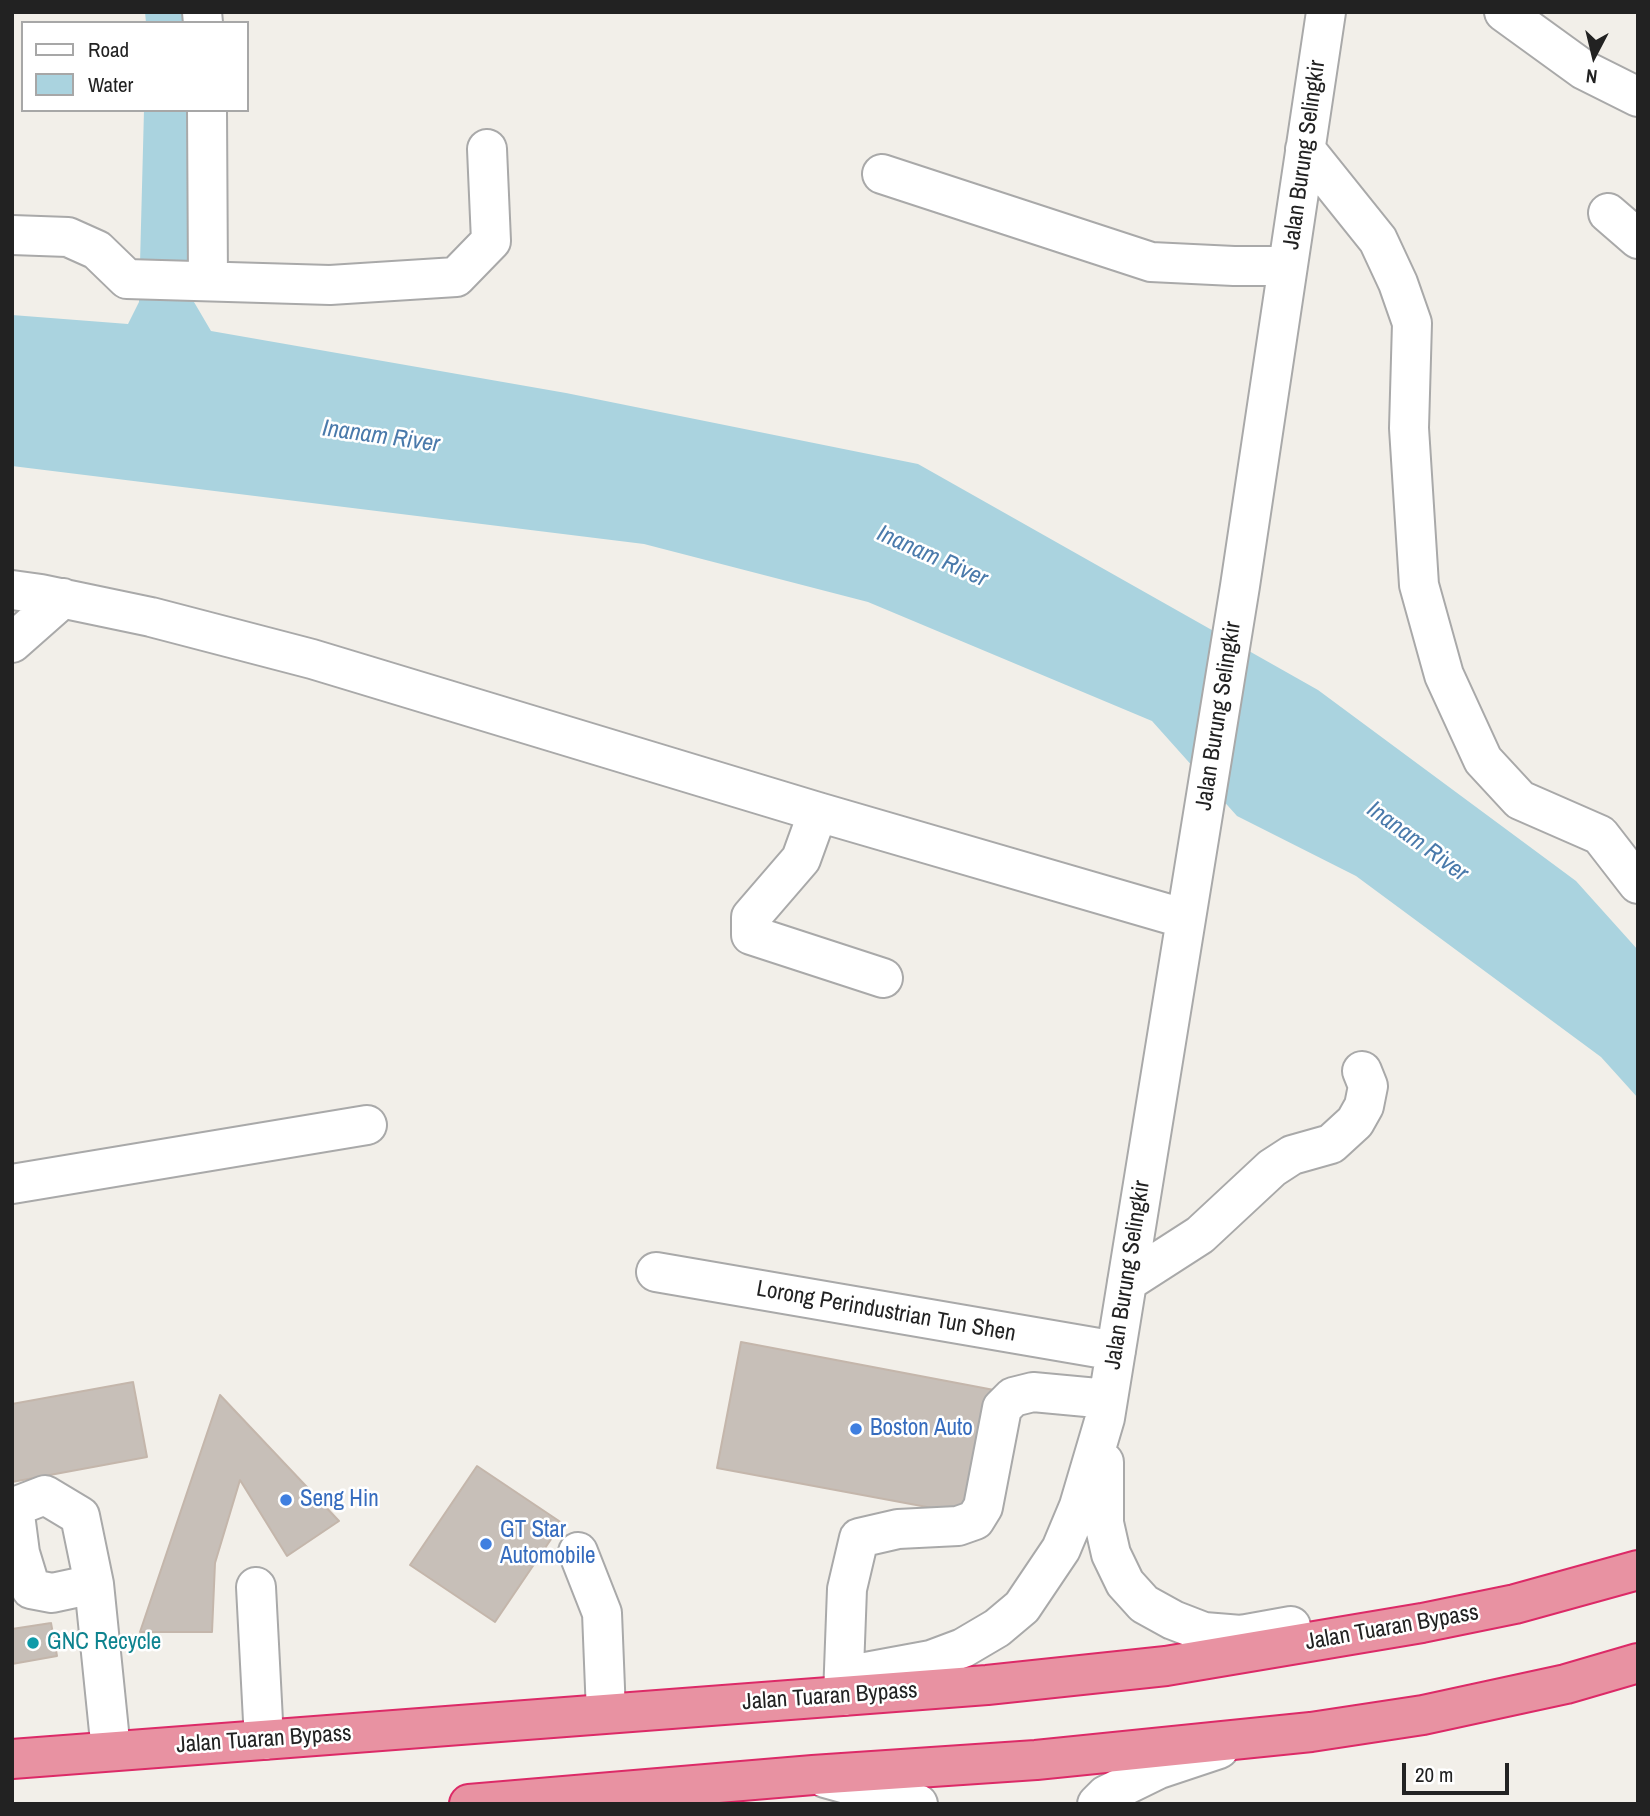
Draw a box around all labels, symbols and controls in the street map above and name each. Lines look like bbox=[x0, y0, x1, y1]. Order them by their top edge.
legend bbox=[21, 21, 248, 112]
north arrow bbox=[1559, 21, 1629, 91]
text: Road bbox=[88, 35, 129, 64]
street label: Jalan Burung Selingkir bbox=[1278, 59, 1332, 251]
text: N bbox=[1584, 63, 1599, 90]
text: Water bbox=[88, 70, 133, 99]
water label: Inanam River bbox=[321, 415, 441, 459]
water label: Inanam River bbox=[872, 520, 992, 594]
street label: Jalan Burung Selingkir bbox=[1190, 620, 1248, 812]
water label: Inanam River bbox=[1361, 796, 1473, 888]
street label: Jalan Burung Selingkir bbox=[1099, 1179, 1157, 1371]
street label: Lorong Perindustrian Tun Shen bbox=[754, 1276, 1018, 1348]
place label: Boston Auto bbox=[870, 1415, 973, 1443]
marker: Boston Auto bbox=[848, 1421, 864, 1437]
place label: Seng Hin bbox=[300, 1486, 379, 1514]
marker: Seng Hin bbox=[278, 1492, 294, 1508]
place label: GT Star Automobile bbox=[500, 1517, 595, 1571]
marker: GT Star Automobile bbox=[478, 1536, 494, 1552]
street label: Jalan Tuaran Bypass bbox=[1303, 1599, 1481, 1657]
place label: GNC Recycle bbox=[47, 1629, 161, 1657]
marker: GNC Recycle bbox=[25, 1635, 41, 1651]
street label: Jalan Tuaran Bypass bbox=[741, 1677, 919, 1717]
street label: Jalan Tuaran Bypass bbox=[175, 1720, 353, 1760]
scale bar bbox=[1405, 1750, 1512, 1794]
text: 20 m bbox=[1415, 1760, 1453, 1789]

